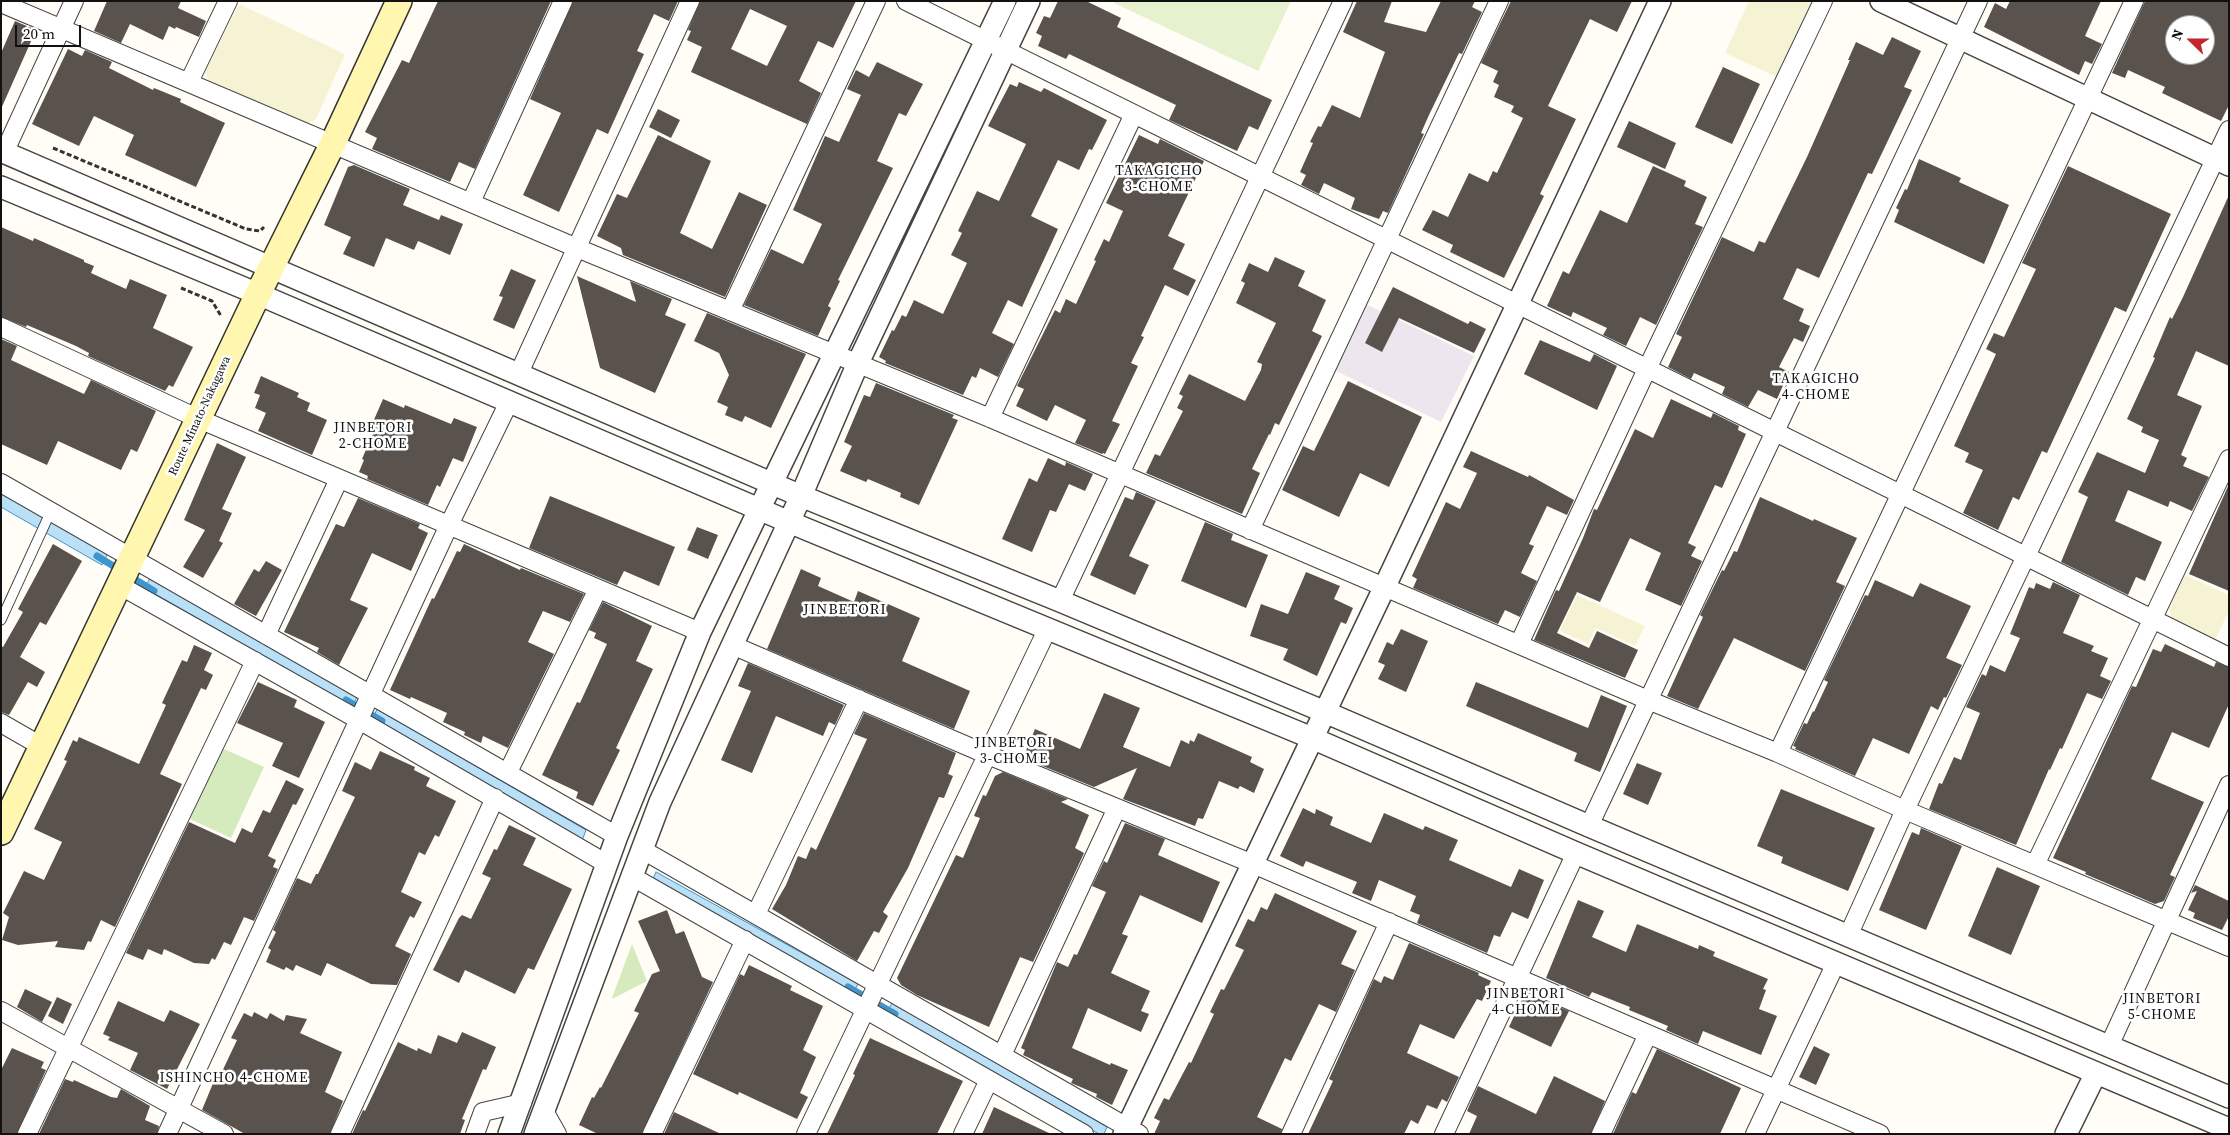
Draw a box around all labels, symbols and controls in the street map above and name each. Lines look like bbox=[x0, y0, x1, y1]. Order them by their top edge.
scale bar bbox=[18, 15, 84, 47]
north arrow bbox=[2165, 15, 2215, 65]
text: 20 m bbox=[23, 23, 55, 44]
text: N bbox=[2166, 26, 2188, 43]
district label: TAKAGICHO 3-CHOME bbox=[1114, 163, 1204, 196]
street label: Route Minato-Nakagawa bbox=[166, 354, 234, 478]
district label: TAKAGICHO 4-CHOME bbox=[1771, 371, 1861, 404]
district label: JINBETORI 2-CHOME bbox=[333, 420, 413, 452]
district label: JINBETORI bbox=[802, 601, 888, 619]
district label: JINBETORI 3-CHOME bbox=[974, 735, 1054, 768]
district label: JINBETORI 4-CHOME bbox=[1486, 986, 1566, 1019]
district label: JINBETORI 5-CHOME bbox=[2122, 991, 2202, 1024]
district label: ISHINCHO 4-CHOME bbox=[158, 1070, 310, 1086]

